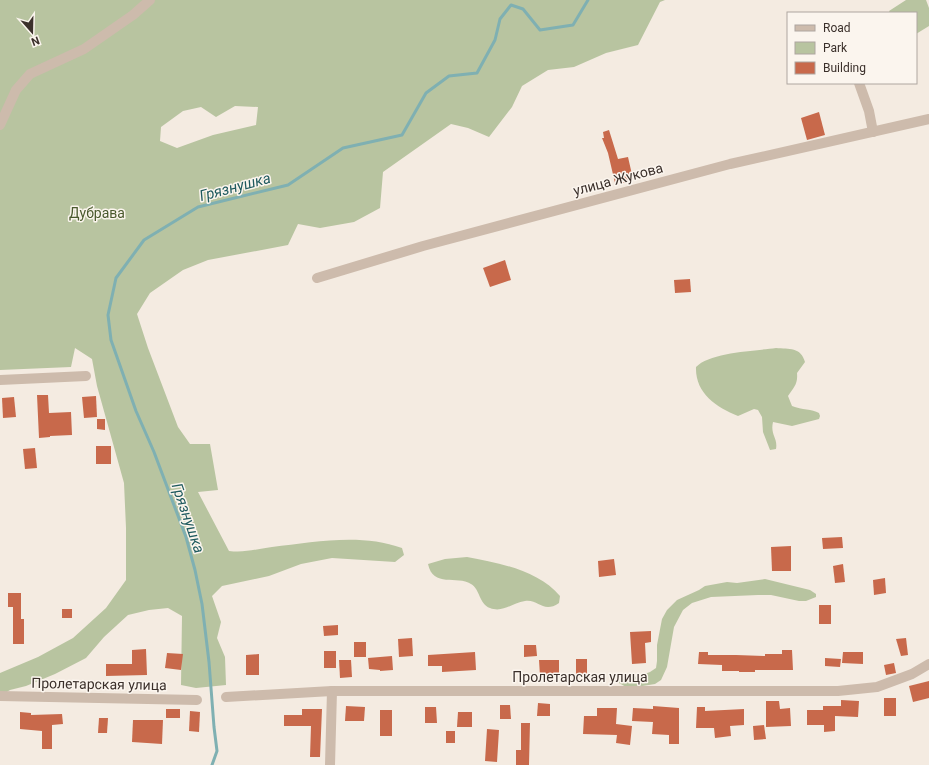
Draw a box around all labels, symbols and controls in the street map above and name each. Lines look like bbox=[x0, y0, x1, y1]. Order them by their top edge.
north arrow bbox=[12, 12, 52, 52]
legend bbox=[787, 12, 917, 84]
text: Road bbox=[823, 21, 851, 35]
text: N bbox=[29, 33, 41, 48]
text: Park bbox=[823, 41, 848, 55]
text: Building bbox=[823, 61, 866, 75]
street label: улица Жукова bbox=[571, 159, 665, 199]
water label: Грязнушка bbox=[197, 169, 273, 205]
park label: Дубрава bbox=[69, 205, 125, 221]
water label: Грязнушка bbox=[168, 481, 208, 555]
street label: Пролетарская улица bbox=[512, 669, 648, 685]
street label: Пролетарская улица bbox=[31, 675, 167, 693]

